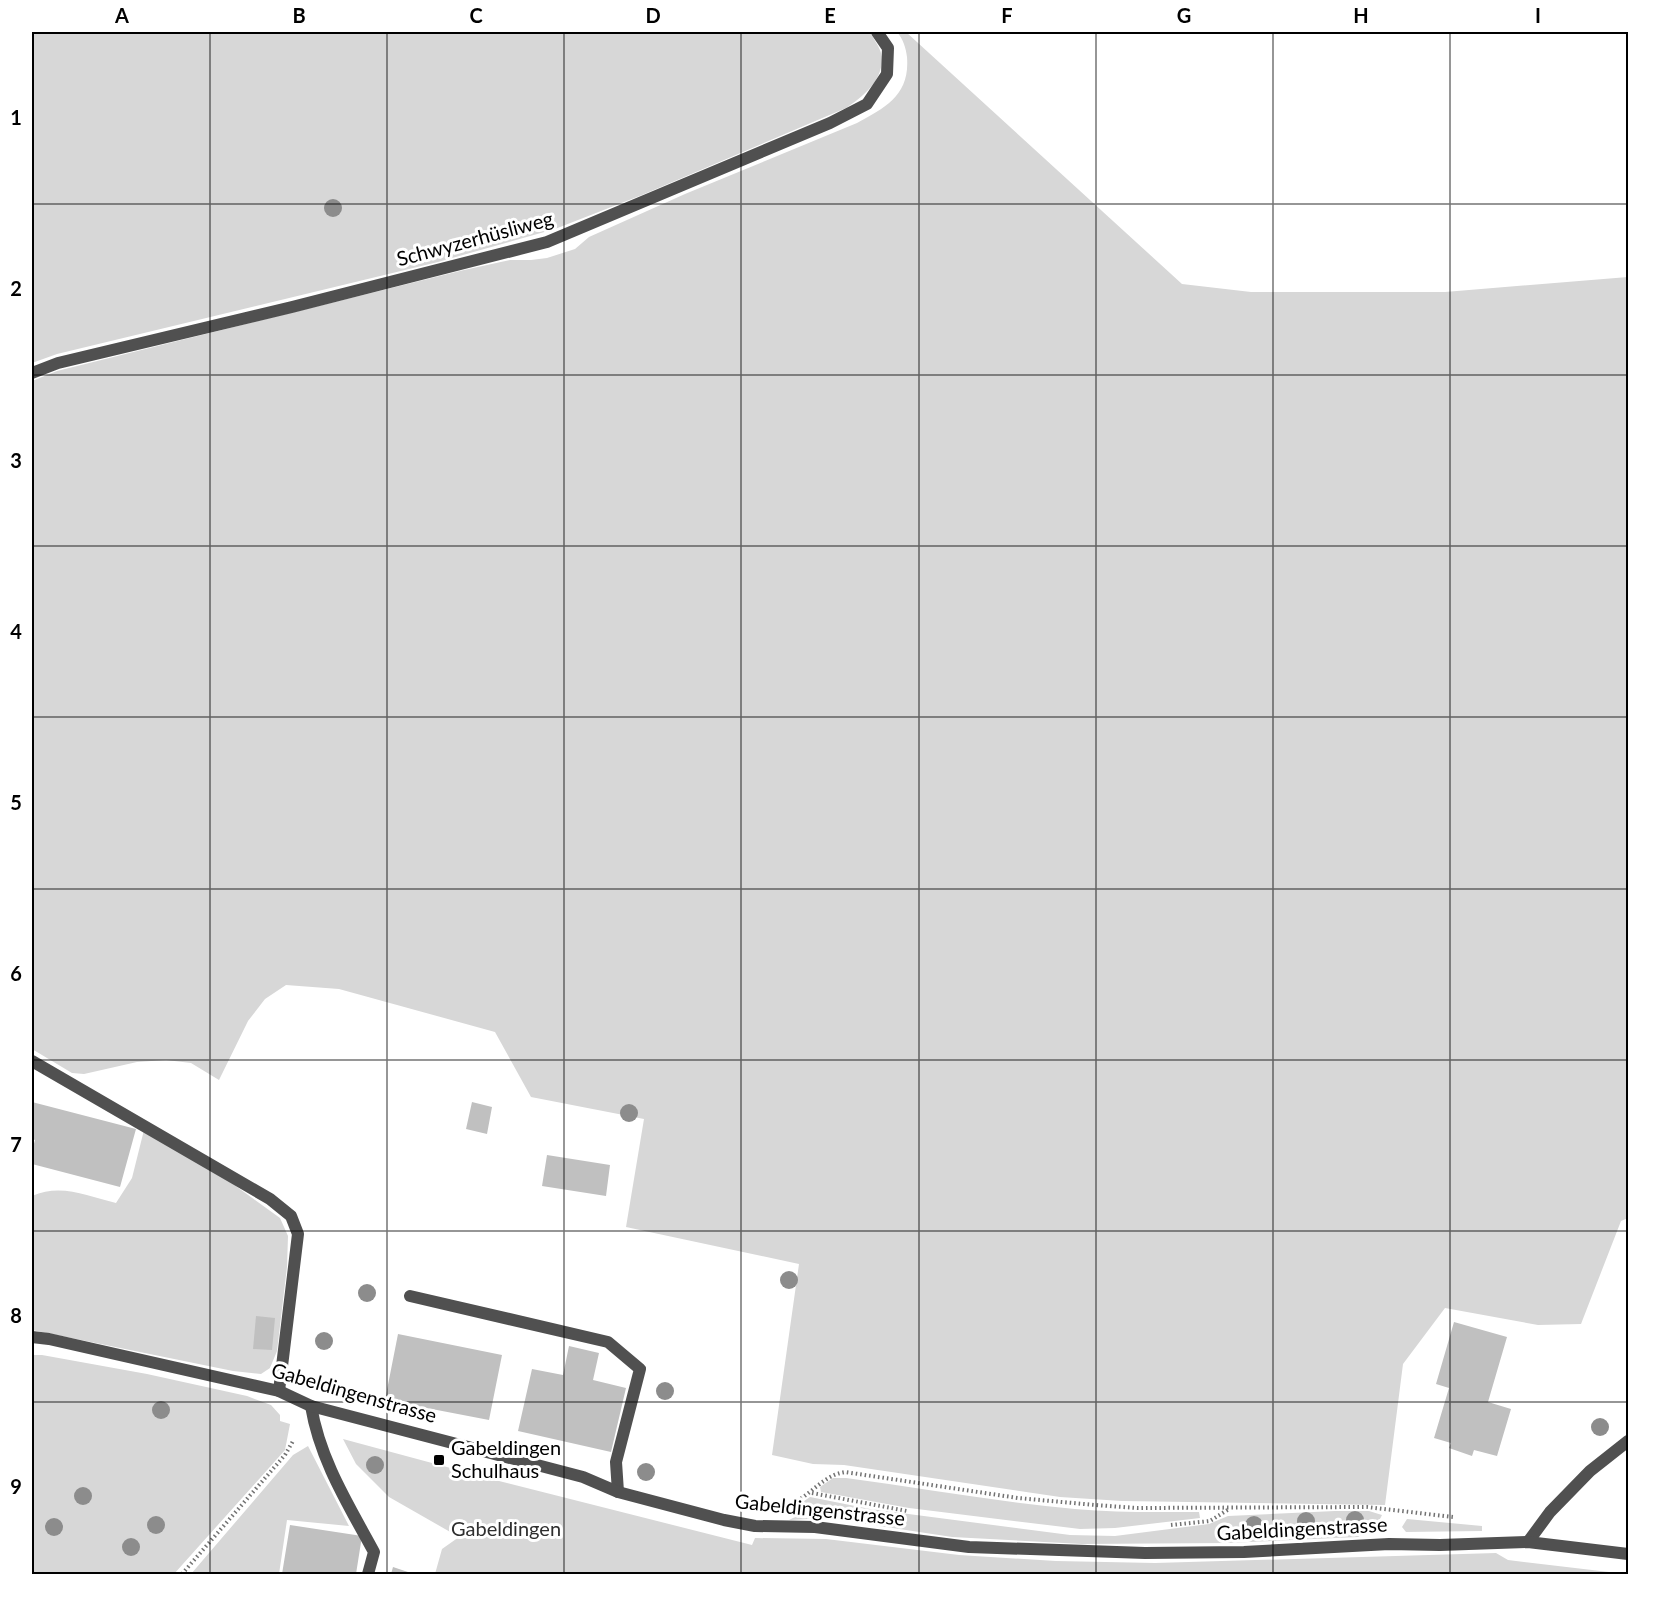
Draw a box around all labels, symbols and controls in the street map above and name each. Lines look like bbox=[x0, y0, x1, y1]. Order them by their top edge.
text: A bbox=[114, 3, 129, 27]
text: B bbox=[292, 3, 306, 27]
text: C bbox=[469, 3, 483, 27]
text: D bbox=[645, 3, 661, 27]
text: E bbox=[824, 3, 836, 27]
text: F bbox=[1001, 3, 1013, 27]
text: G bbox=[1177, 3, 1191, 27]
text: H bbox=[1353, 3, 1369, 27]
text: I bbox=[1535, 3, 1541, 27]
text: 1 bbox=[10, 105, 22, 129]
street label: Schwyzerhüsliweg bbox=[394, 206, 556, 270]
text: 2 bbox=[10, 276, 22, 300]
text: 3 bbox=[10, 448, 22, 472]
text: 4 bbox=[10, 619, 22, 643]
text: 5 bbox=[10, 790, 22, 814]
text: 6 bbox=[10, 961, 22, 985]
text: 7 bbox=[10, 1132, 22, 1156]
text: 8 bbox=[10, 1303, 22, 1327]
street label: Gabeldingenstrasse bbox=[269, 1357, 440, 1427]
place label: Gabeldingen Schulhaus bbox=[451, 1435, 561, 1482]
marker: Gabeldingen Schulhaus bbox=[432, 1453, 446, 1467]
text: 9 bbox=[10, 1474, 22, 1498]
street label: Gabeldingenstrasse bbox=[734, 1488, 906, 1530]
street label: Gabeldingenstrasse bbox=[1216, 1512, 1388, 1544]
park label: Gabeldingen bbox=[451, 1516, 561, 1540]

